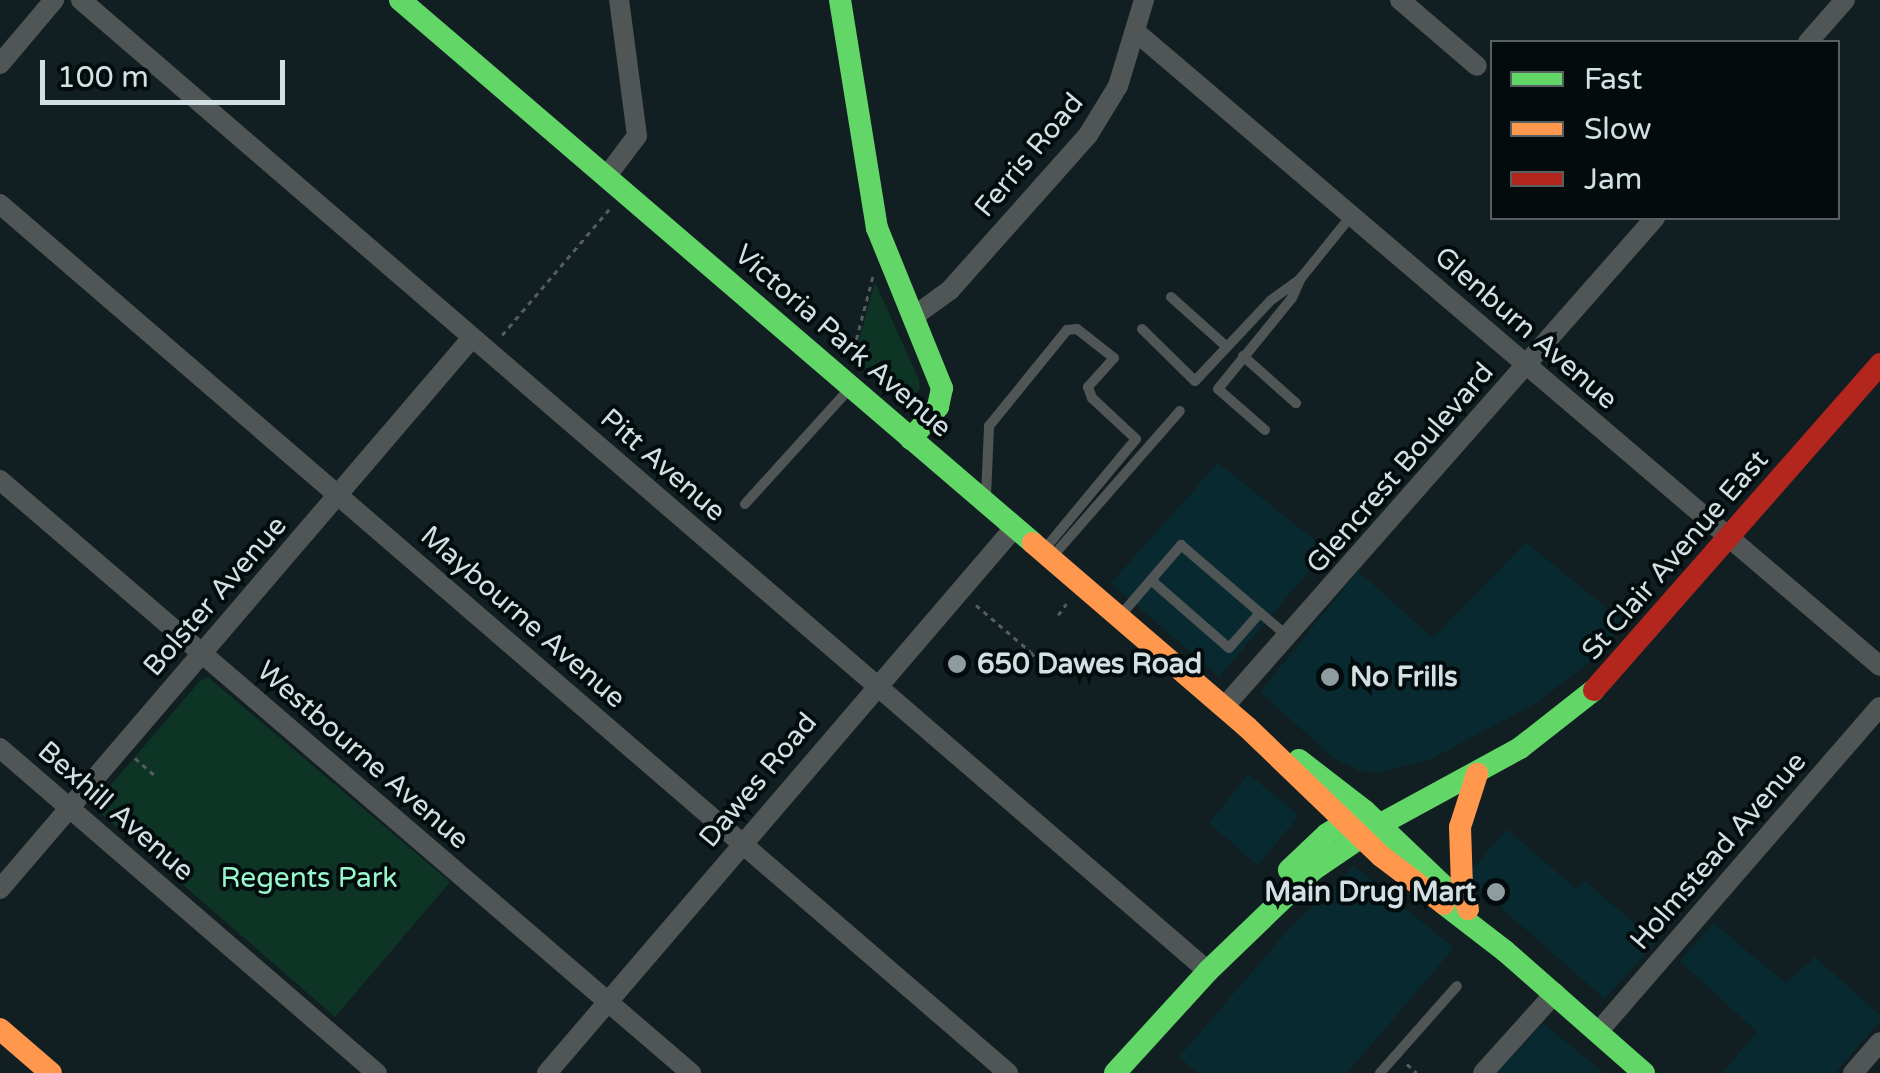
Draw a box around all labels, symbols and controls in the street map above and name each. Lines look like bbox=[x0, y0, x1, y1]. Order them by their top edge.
scale bar bbox=[45, 40, 290, 102]
legend bbox=[1490, 40, 1840, 220]
text: 100 m bbox=[57, 59, 149, 96]
text: Fast bbox=[1584, 61, 1643, 98]
street label: Ferris Road bbox=[968, 86, 1090, 224]
text: Slow bbox=[1584, 111, 1652, 148]
text: Jam bbox=[1584, 161, 1642, 198]
street label: Victoria Park Avenue bbox=[728, 238, 958, 444]
street label: Glenburn Avenue bbox=[1428, 240, 1624, 416]
street label: Glencrest Boulevard bbox=[1299, 356, 1501, 580]
street label: Pitt Avenue bbox=[594, 402, 732, 528]
street label: St Clair Avenue East bbox=[1575, 443, 1775, 667]
street label: Bolster Avenue bbox=[136, 509, 294, 683]
street label: Maybourne Avenue bbox=[414, 519, 632, 715]
place label: 650 Dawes Road bbox=[977, 647, 1202, 681]
marker: 650 Dawes Road bbox=[946, 653, 968, 675]
street label: Westbourne Avenue bbox=[250, 654, 476, 856]
place label: No Frills bbox=[1350, 660, 1458, 694]
marker: No Frills bbox=[1319, 666, 1341, 688]
street label: Dawes Road bbox=[692, 706, 824, 854]
street label: Bexhill Avenue bbox=[31, 734, 201, 888]
street label: Holmstead Avenue bbox=[1623, 745, 1813, 957]
park label: Regents Park bbox=[220, 861, 398, 895]
place label: Main Drug Mart bbox=[1264, 875, 1476, 909]
marker: Main Drug Mart bbox=[1485, 881, 1507, 903]

